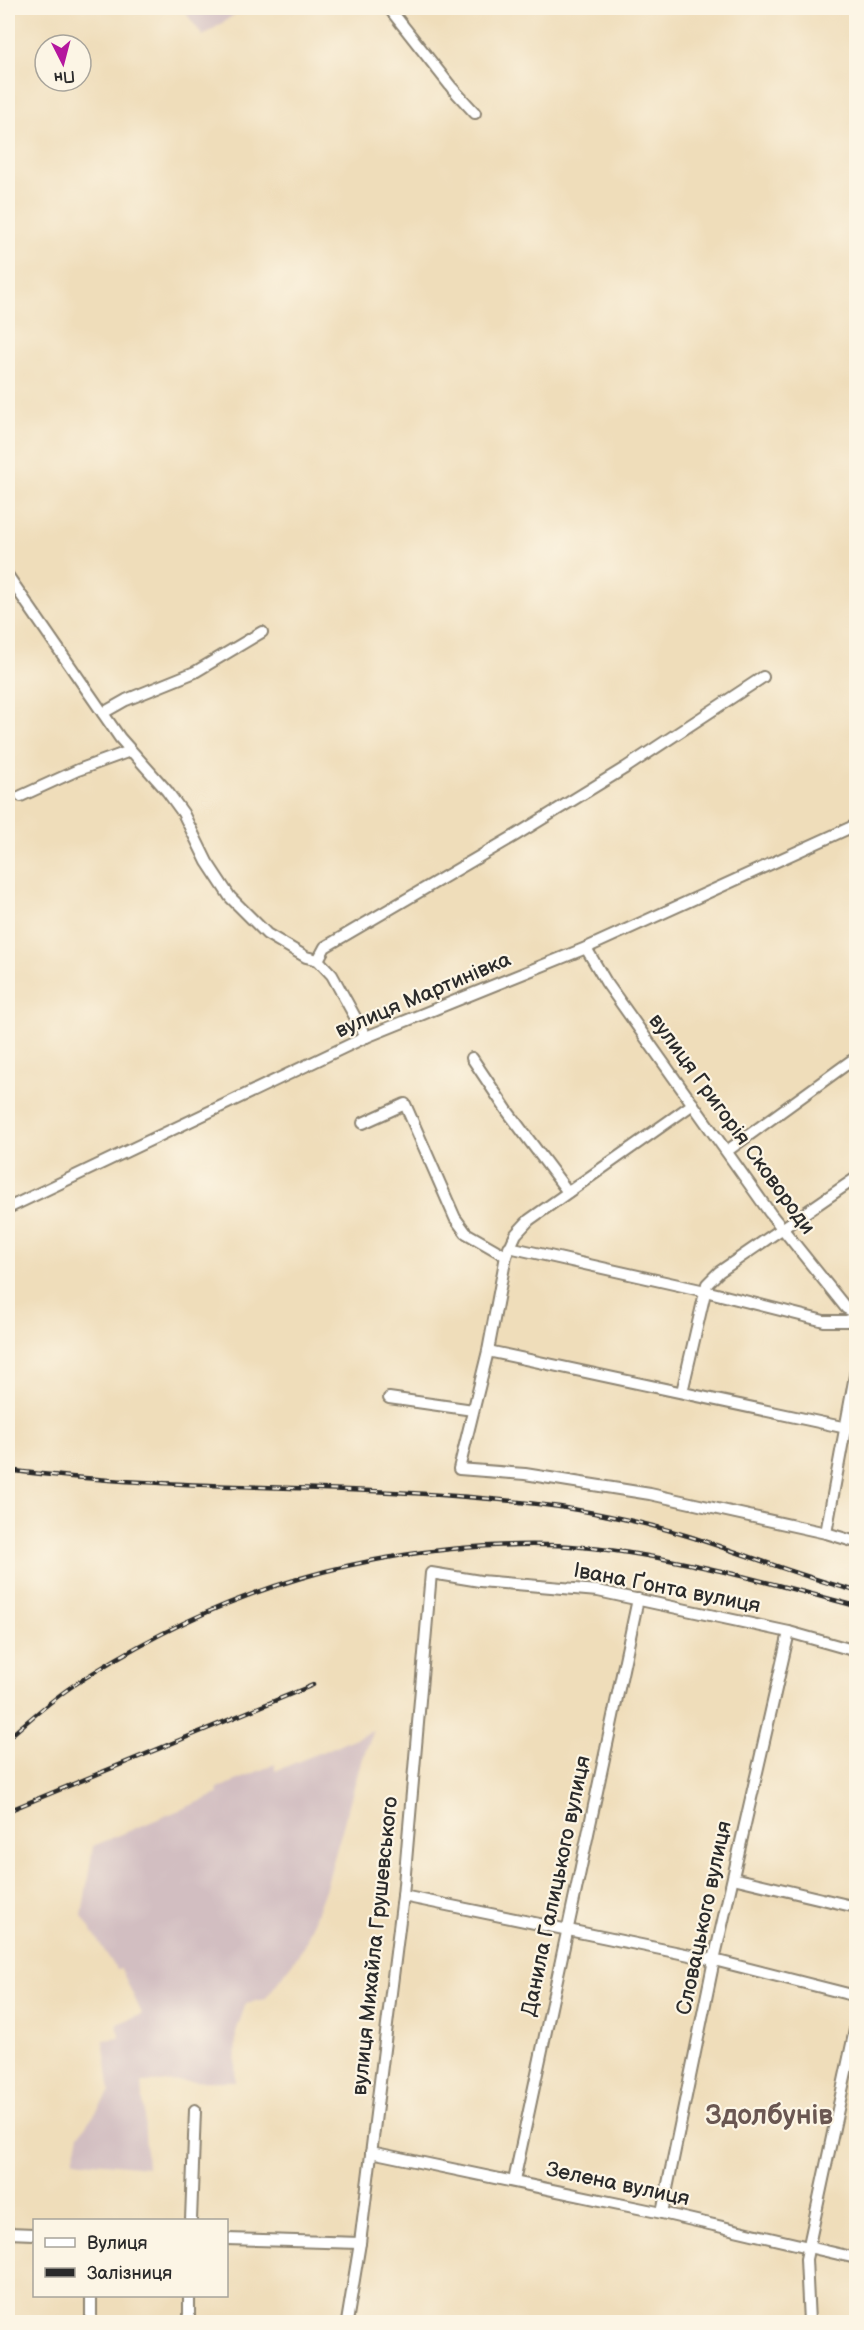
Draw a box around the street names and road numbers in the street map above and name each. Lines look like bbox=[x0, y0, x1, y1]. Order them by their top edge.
street label: вулиця Мартинівка bbox=[332, 947, 515, 1043]
street label: вулиця Григорія Сковороди bbox=[643, 1009, 821, 1239]
street label: Івана Ґонта вулиця bbox=[571, 1558, 763, 1618]
street label: Данила Галицького вулиця bbox=[516, 1753, 596, 2019]
street label: вулиця Михайла Грушевського bbox=[347, 1795, 403, 2097]
street label: Словацького вулиця bbox=[671, 1819, 737, 2017]
street label: Зелена вулиця bbox=[544, 2157, 692, 2211]

